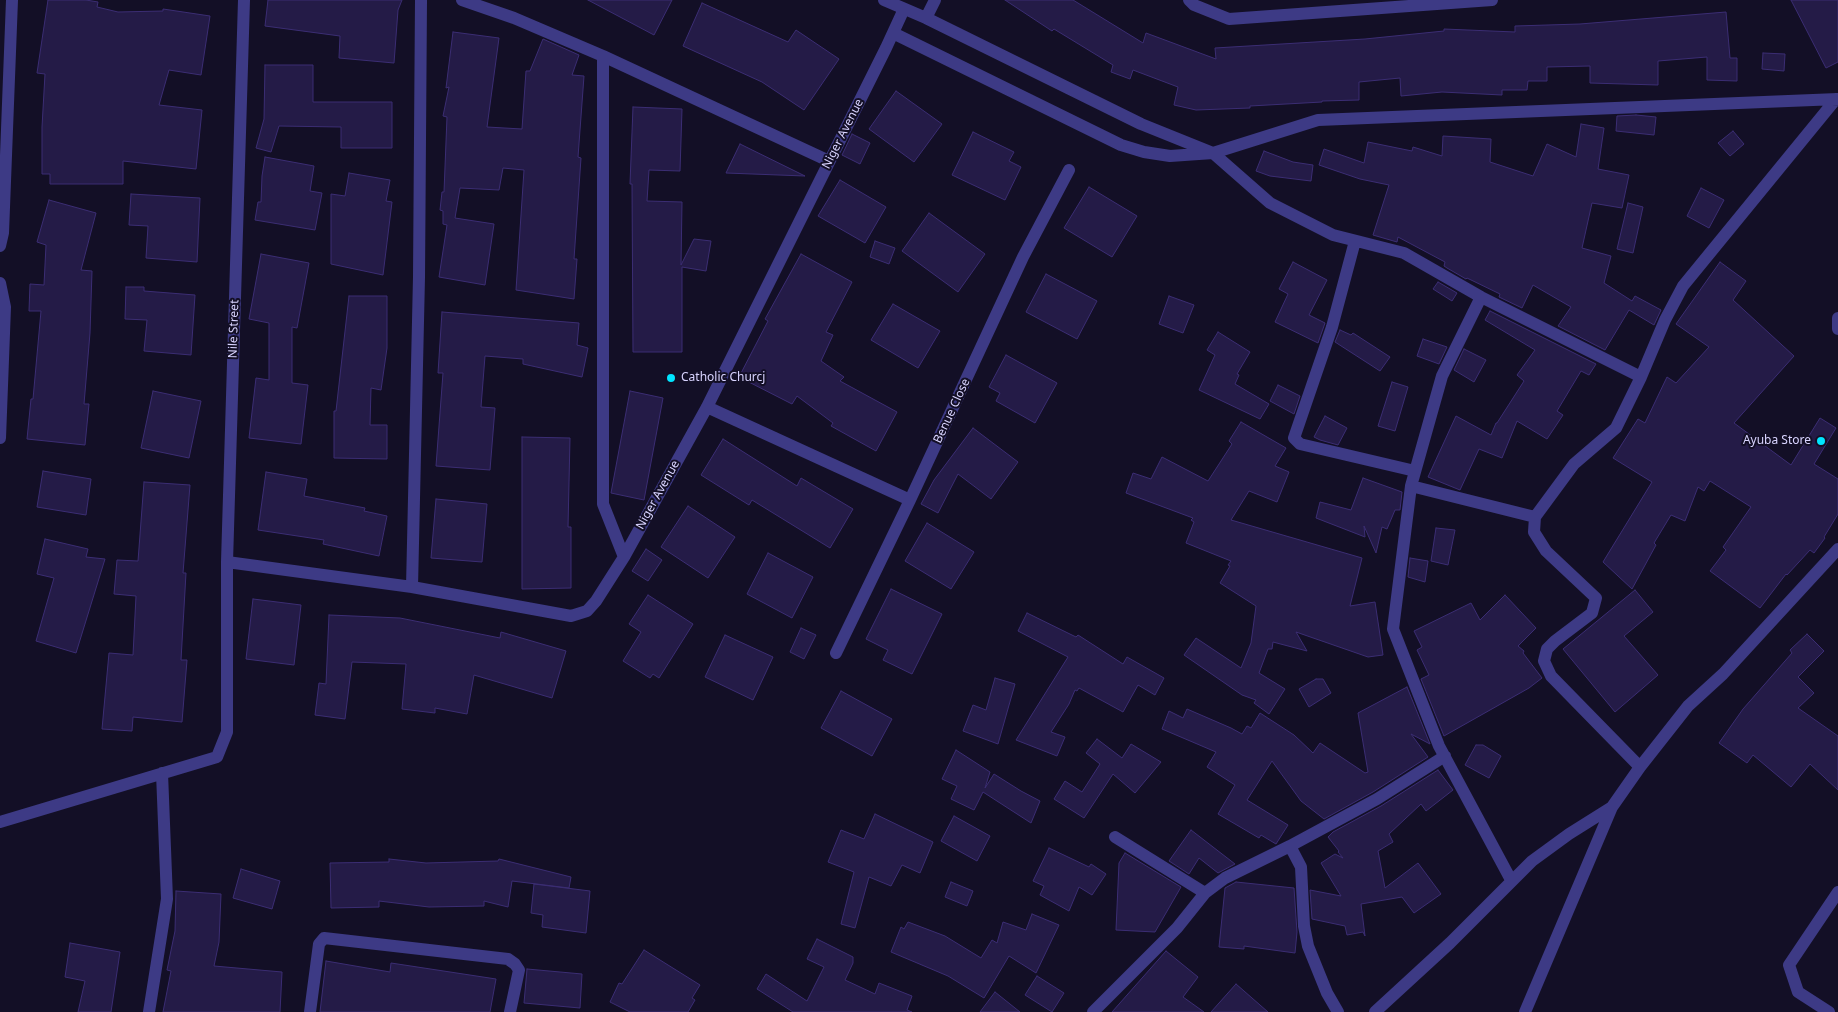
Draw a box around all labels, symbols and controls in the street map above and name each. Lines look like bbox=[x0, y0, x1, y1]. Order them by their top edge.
street label: Niger Avenue bbox=[819, 97, 867, 171]
street label: Nile Street bbox=[226, 299, 242, 359]
place label: Catholic Churcj bbox=[681, 371, 765, 385]
marker: Catholic Churcj bbox=[665, 372, 677, 384]
street label: Benue Close bbox=[931, 376, 973, 446]
place label: Ayuba Store bbox=[1743, 434, 1811, 448]
marker: Ayuba Store bbox=[1815, 435, 1827, 447]
street label: Niger Avenue bbox=[633, 458, 683, 532]

